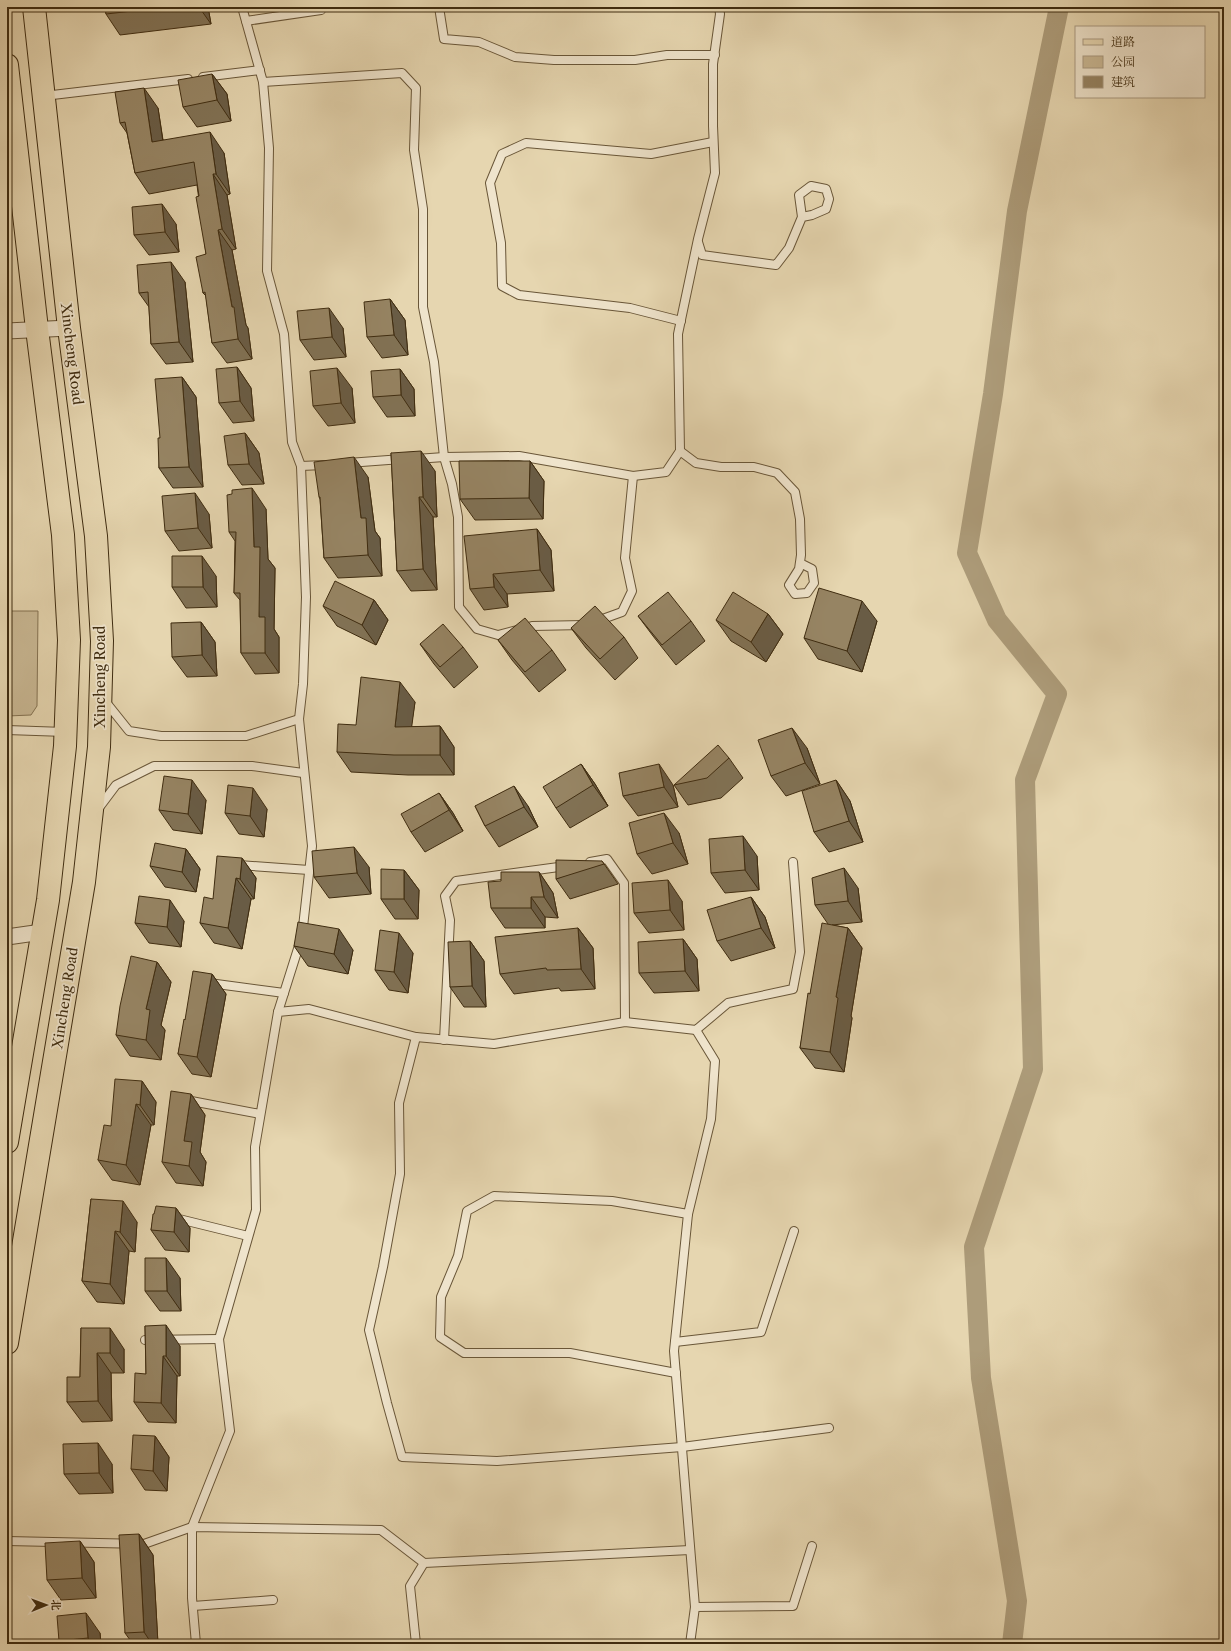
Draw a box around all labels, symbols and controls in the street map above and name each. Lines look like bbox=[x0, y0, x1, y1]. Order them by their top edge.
legend bbox=[1075, 26, 1205, 98]
text: 道路 bbox=[1111, 34, 1135, 49]
text: 公园 bbox=[1111, 54, 1135, 69]
text: 建筑 bbox=[1111, 74, 1135, 89]
street label: Xincheng Road bbox=[57, 301, 87, 406]
street label: Xincheng Road bbox=[91, 625, 109, 729]
street label: Xincheng Road bbox=[48, 946, 82, 1051]
north arrow bbox=[26, 1585, 66, 1625]
text: 北 bbox=[49, 1599, 63, 1610]

